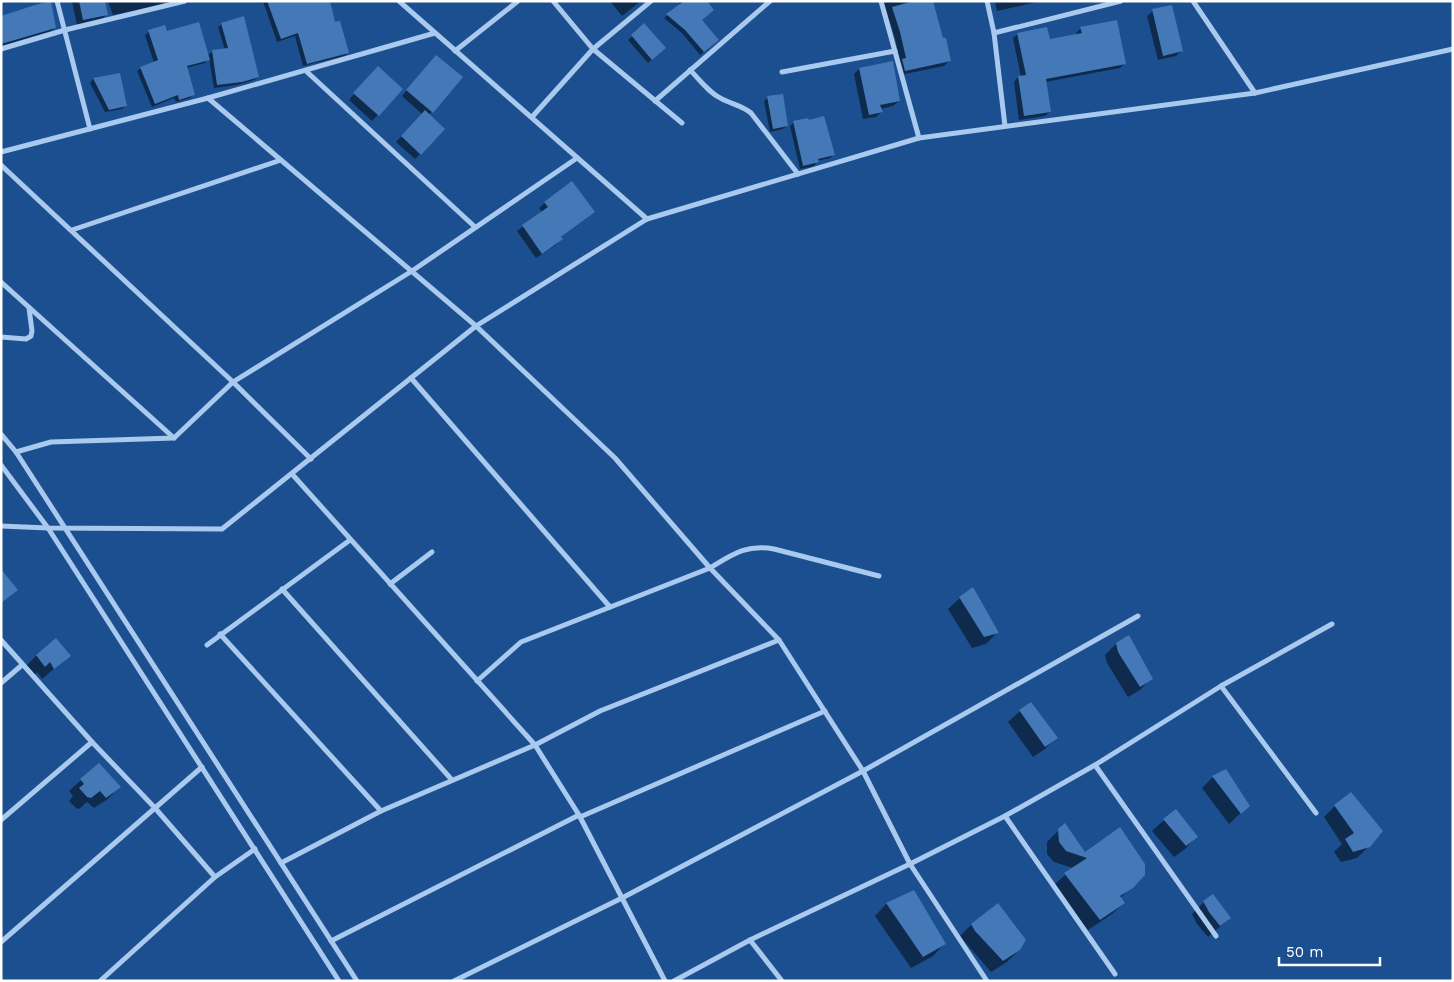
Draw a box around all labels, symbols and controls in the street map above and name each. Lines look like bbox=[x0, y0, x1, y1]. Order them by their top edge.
scale bar bbox=[1279, 934, 1380, 966]
text: 50 m bbox=[1286, 943, 1323, 961]

